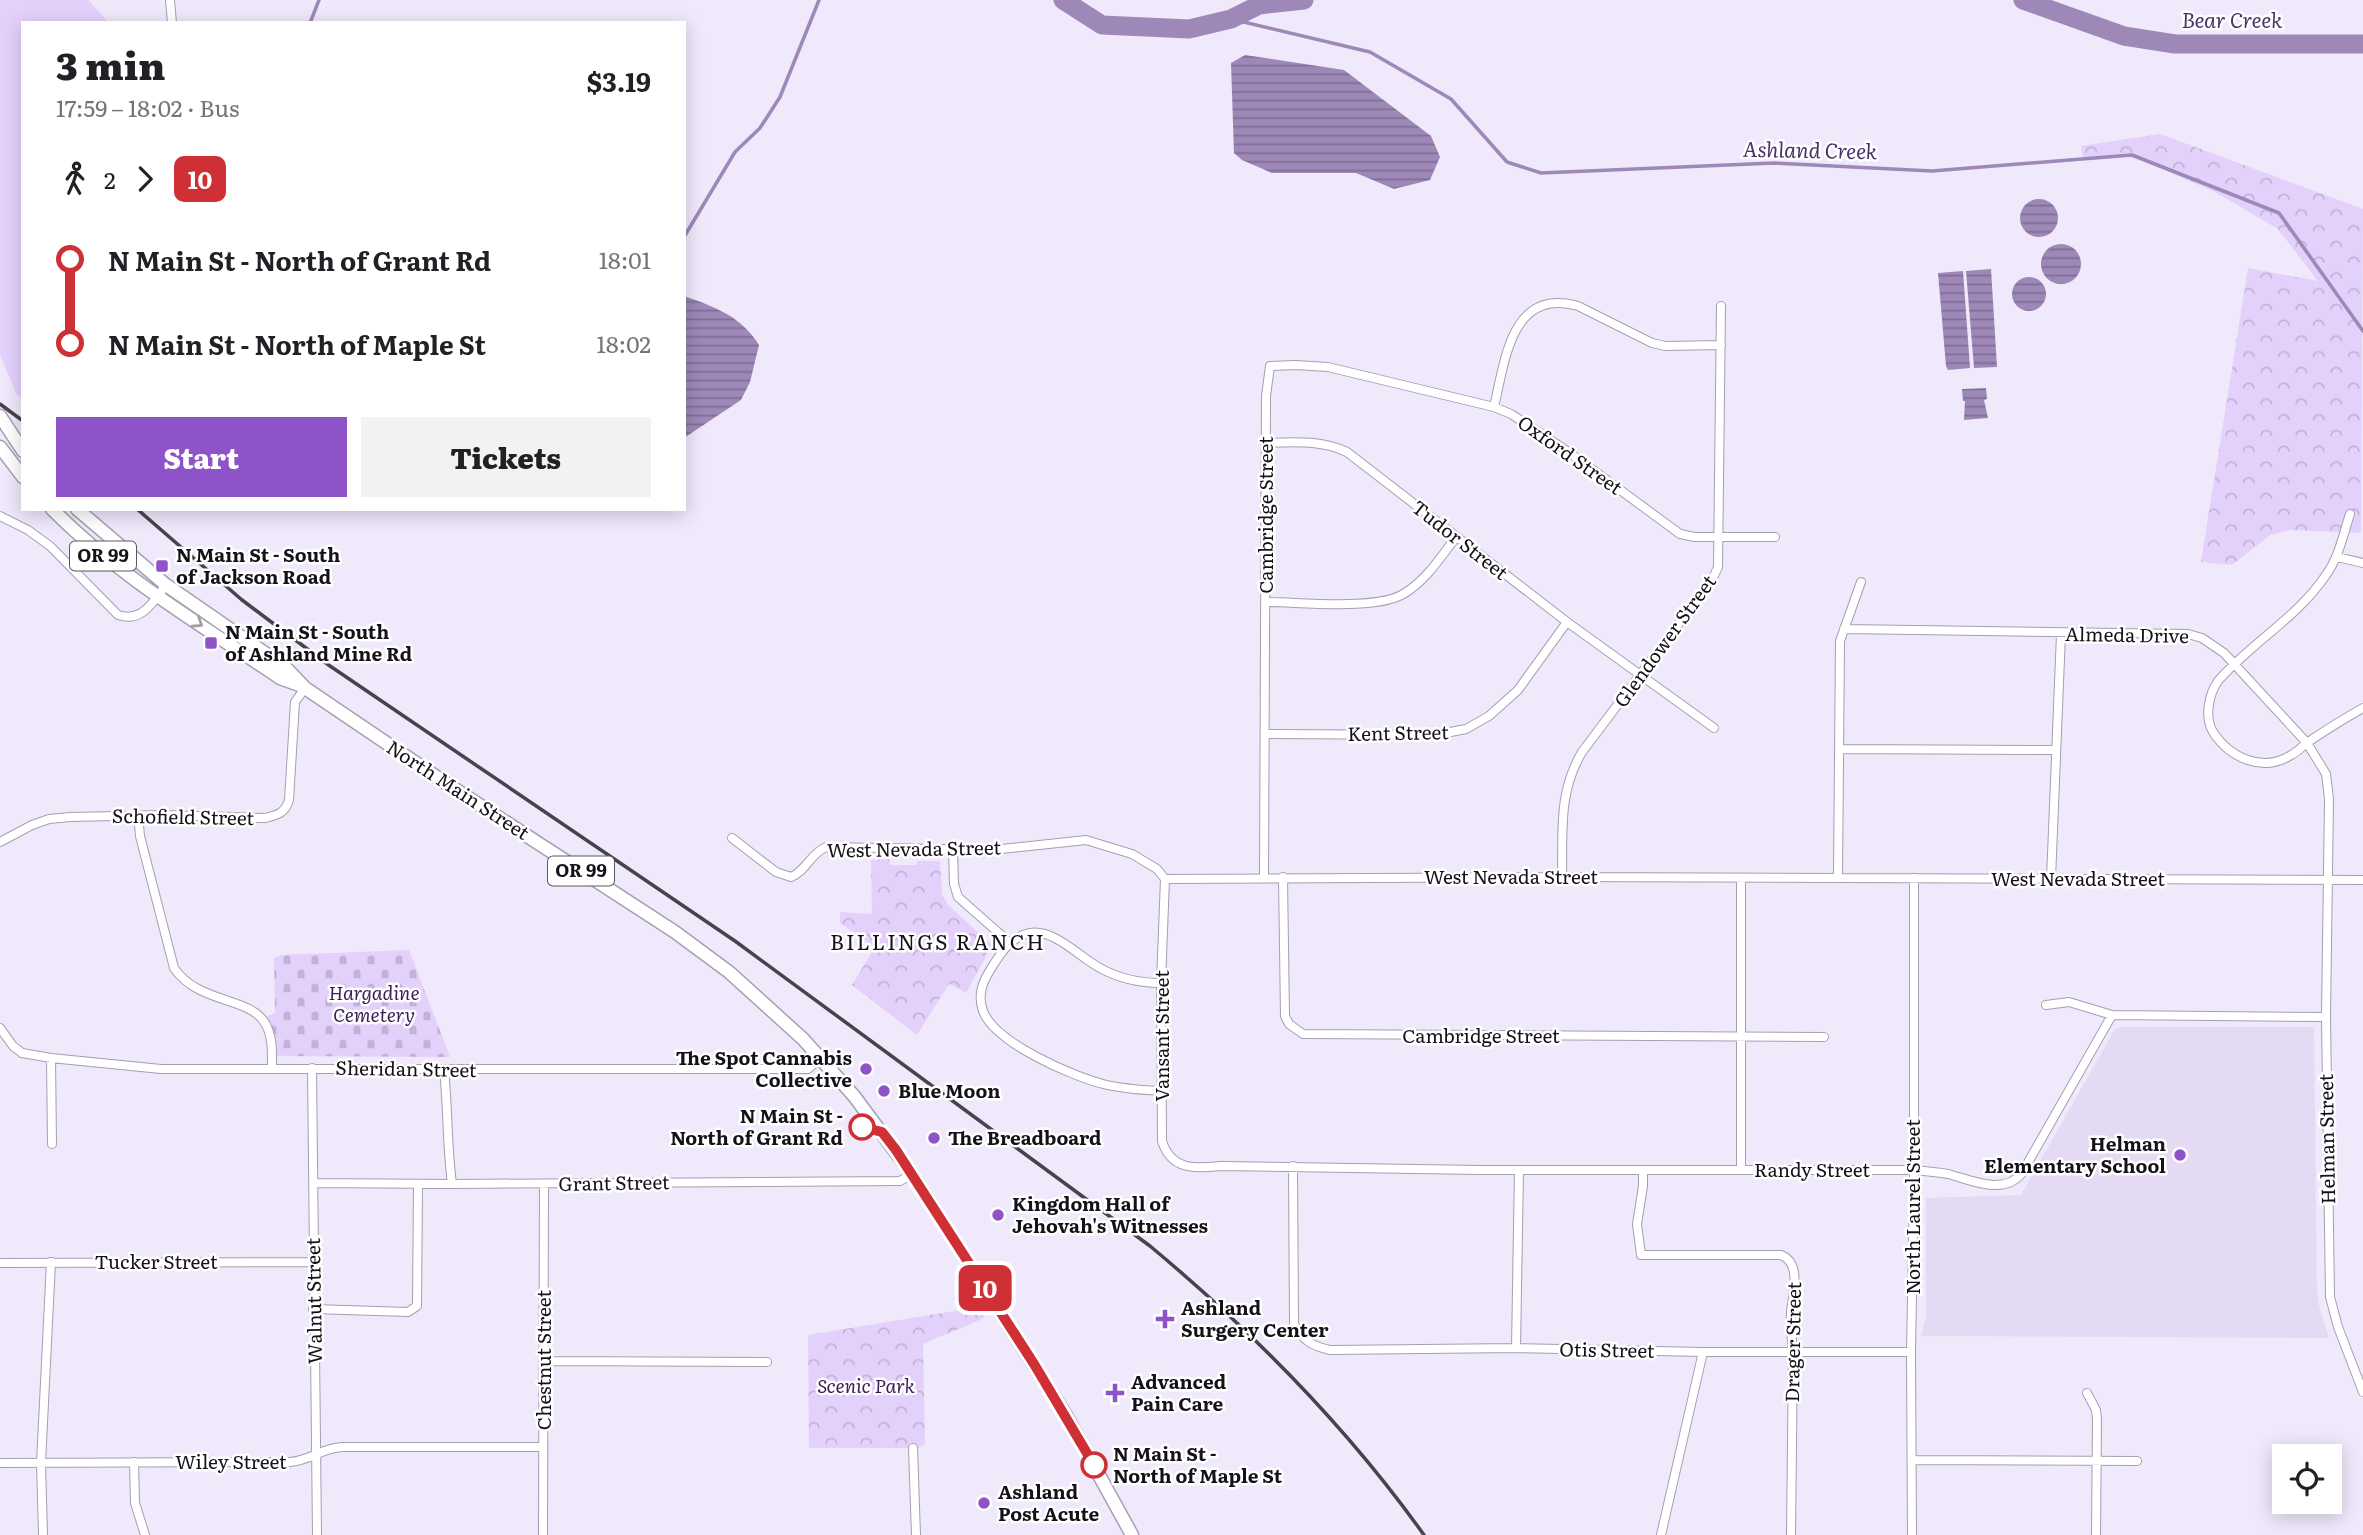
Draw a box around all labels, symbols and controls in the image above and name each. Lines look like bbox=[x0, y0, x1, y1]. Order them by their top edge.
water label: Bear Creek bbox=[2181, 3, 2283, 34]
text: 3 min bbox=[56, 35, 165, 92]
text: $3.19 bbox=[587, 61, 651, 100]
text: 17:59 – 18:02 · Bus bbox=[56, 90, 239, 124]
water label: Ashland Creek bbox=[1743, 132, 1878, 165]
icon: walk bbox=[56, 160, 94, 198]
icon: forward bbox=[126, 160, 164, 198]
text: 10 bbox=[188, 161, 212, 196]
text: 2 bbox=[104, 162, 116, 196]
text: N Main St - North of Grant Rd bbox=[108, 240, 491, 279]
text: 18:01 bbox=[599, 242, 651, 276]
text: N Main St - North of Maple St bbox=[108, 324, 486, 363]
text: 18:02 bbox=[597, 326, 651, 360]
street label: Oxford Street bbox=[1513, 408, 1629, 501]
button: Start bbox=[56, 417, 347, 497]
button: Tickets bbox=[361, 417, 651, 497]
street label: Cambridge Street bbox=[1251, 436, 1279, 594]
street label: Tudor Street bbox=[1407, 493, 1515, 586]
place label: N Main St - South of Jackson Road bbox=[176, 540, 340, 590]
road number: OR 99 bbox=[70, 542, 136, 570]
marker: N Main St - South of Jackson Road bbox=[154, 558, 170, 574]
street label: Glendower Street bbox=[1606, 568, 1722, 712]
one-way arrow bbox=[191, 615, 204, 628]
place label: N Main St - South of Ashland Mine Rd bbox=[225, 617, 413, 667]
street label: Almeda Drive bbox=[2065, 619, 2189, 649]
marker: N Main St - South of Ashland Mine Rd bbox=[203, 635, 219, 651]
street label: Kent Street bbox=[1347, 717, 1449, 747]
street label: North Main Street bbox=[382, 733, 536, 846]
street label: Schofield Street bbox=[112, 801, 255, 831]
street label: West Nevada Street bbox=[827, 832, 1002, 864]
road number: OR 99 bbox=[548, 856, 614, 886]
street label: West Nevada Street bbox=[1424, 862, 1598, 890]
street label: West Nevada Street bbox=[1991, 864, 2165, 892]
district label: BILLINGS RANCH bbox=[830, 925, 1046, 956]
street label: Vansant Street bbox=[1147, 970, 1175, 1102]
park label: Hargadine Cemetery bbox=[329, 978, 419, 1028]
street label: Cambridge Street bbox=[1402, 1021, 1560, 1049]
place label: The Spot Cannabis Collective bbox=[676, 1043, 852, 1093]
street label: Sheridan Street bbox=[335, 1053, 477, 1083]
marker: The Spot Cannabis Collective bbox=[858, 1061, 874, 1077]
street label: Helman Street bbox=[2311, 1073, 2341, 1205]
place label: Blue Moon bbox=[898, 1076, 1000, 1104]
marker: Blue Moon bbox=[876, 1083, 892, 1099]
place label: N Main St - North of Grant Rd bbox=[670, 1101, 843, 1151]
marker: N Main St - North of Grant Rd bbox=[849, 1114, 875, 1140]
street label: North Laurel Street bbox=[1898, 1119, 1926, 1295]
place label: The Breadboard bbox=[948, 1123, 1102, 1151]
place label: Helman Elementary School bbox=[1984, 1129, 2166, 1179]
marker: The Breadboard bbox=[926, 1130, 942, 1146]
marker: Helman Elementary School bbox=[2172, 1147, 2188, 1163]
street label: Randy Street bbox=[1754, 1155, 1870, 1183]
street label: Grant Street bbox=[558, 1167, 670, 1197]
place label: Kingdom Hall of Jehovah's Witnesses bbox=[1012, 1189, 1208, 1239]
marker: Kingdom Hall of Jehovah's Witnesses bbox=[990, 1207, 1006, 1223]
street label: Walnut Street bbox=[298, 1237, 328, 1364]
street label: Tucker Street bbox=[94, 1247, 218, 1275]
line badge: 10 bbox=[954, 1265, 1016, 1311]
text: 10 bbox=[973, 1270, 997, 1305]
street label: Drager Street bbox=[1777, 1281, 1807, 1403]
street label: Chestnut Street bbox=[529, 1290, 557, 1430]
place label: Ashland Surgery Center bbox=[1181, 1293, 1329, 1343]
marker: Ashland Surgery Center bbox=[1155, 1309, 1175, 1329]
street label: Otis Street bbox=[1559, 1334, 1655, 1364]
place label: Advanced Pain Care bbox=[1131, 1367, 1227, 1417]
park label: Scenic Park bbox=[817, 1371, 915, 1399]
marker: Advanced Pain Care bbox=[1105, 1383, 1125, 1403]
place label: N Main St - North of Maple St bbox=[1113, 1439, 1283, 1489]
map controls bbox=[2272, 1444, 2342, 1514]
button: locate bbox=[2272, 1444, 2342, 1514]
street label: Wiley Street bbox=[175, 1447, 287, 1475]
marker: N Main St - North of Maple St bbox=[1081, 1452, 1107, 1478]
place label: Ashland Post Acute bbox=[998, 1477, 1100, 1527]
marker: Ashland Post Acute bbox=[976, 1495, 992, 1511]

